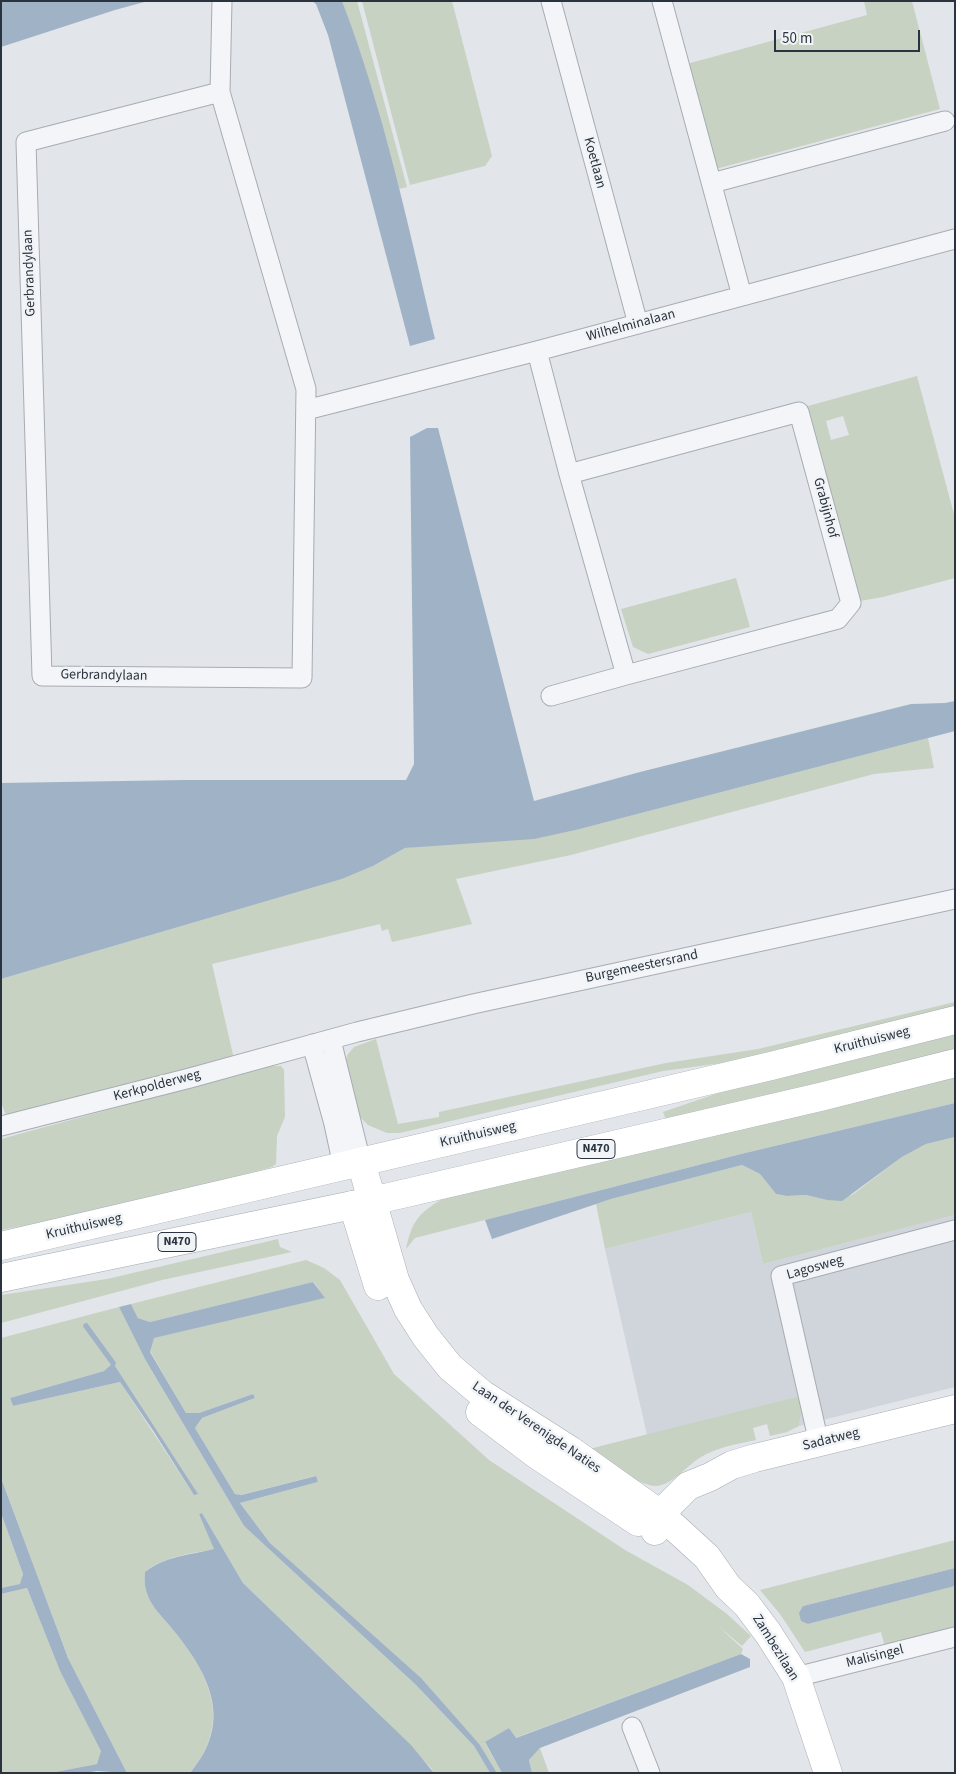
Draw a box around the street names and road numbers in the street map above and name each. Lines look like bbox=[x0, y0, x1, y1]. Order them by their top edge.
street label: Koetlaan bbox=[579, 135, 609, 191]
street label: Gerbrandylaan bbox=[20, 229, 40, 317]
street label: Wilhelminalaan bbox=[585, 306, 677, 346]
street label: Grabijnhof bbox=[809, 476, 841, 540]
street label: Gerbrandylaan bbox=[60, 667, 148, 685]
street label: Burgemeestersrand bbox=[584, 947, 700, 987]
street label: Kruithuisweg bbox=[833, 1024, 911, 1058]
street label: Kerkpolderweg bbox=[112, 1066, 202, 1106]
street label: Kruithuisweg bbox=[439, 1118, 517, 1152]
road number: N470 bbox=[577, 1140, 615, 1158]
street label: Kruithuisweg bbox=[45, 1210, 123, 1244]
road number: N470 bbox=[158, 1232, 196, 1252]
street label: Lagosweg bbox=[785, 1252, 845, 1284]
street label: Laan der Verenigde Naties bbox=[468, 1379, 604, 1477]
street label: Sadatweg bbox=[801, 1425, 861, 1455]
street label: Zambezilaan bbox=[748, 1612, 802, 1684]
street label: Malisingel bbox=[845, 1642, 905, 1672]

